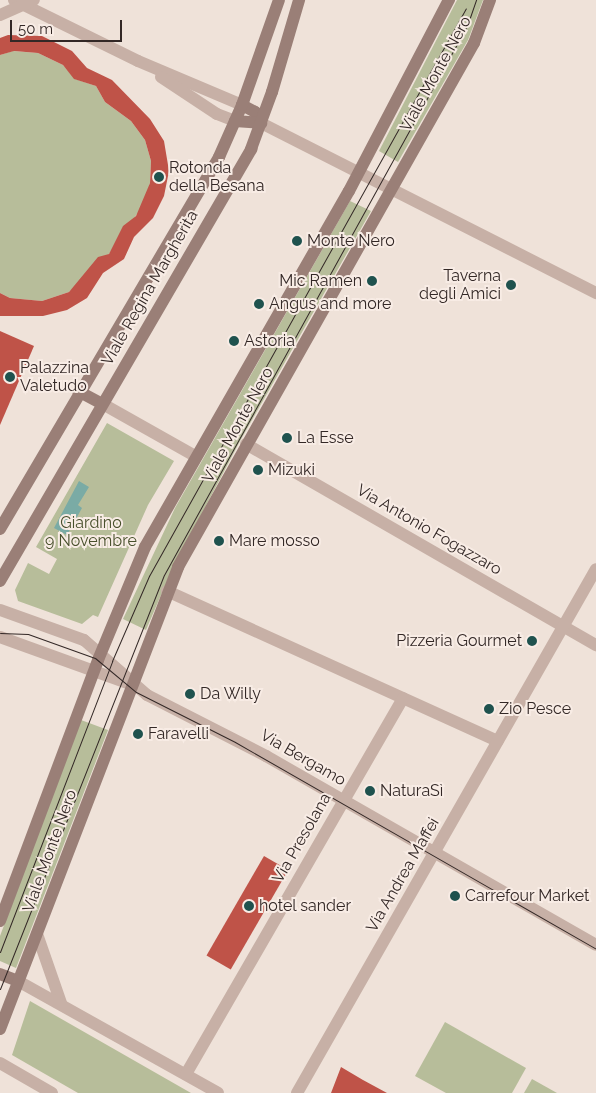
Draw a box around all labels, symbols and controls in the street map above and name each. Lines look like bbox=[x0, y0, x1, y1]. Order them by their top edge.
scale bar bbox=[12, 10, 125, 42]
street label: Viale Monte Nero bbox=[396, 13, 476, 135]
text: 50 m bbox=[18, 20, 53, 38]
place label: Rotonda della Besana bbox=[169, 158, 264, 196]
marker: Rotonda della Besana bbox=[153, 171, 165, 183]
street label: Viale Regina Margherita bbox=[98, 207, 202, 369]
place label: Monte Nero bbox=[307, 231, 395, 251]
marker: Monte Nero bbox=[291, 235, 303, 247]
place label: Taverna degli Amici bbox=[419, 266, 501, 304]
place label: Mic Ramen bbox=[279, 271, 362, 291]
marker: Mic Ramen bbox=[366, 275, 378, 287]
marker: Taverna degli Amici bbox=[505, 279, 517, 291]
place label: Angus and more bbox=[269, 294, 391, 314]
marker: Angus and more bbox=[253, 298, 265, 310]
place label: Astoria bbox=[244, 331, 295, 351]
marker: Astoria bbox=[228, 335, 240, 347]
place label: Palazzina Valetudo bbox=[20, 358, 89, 396]
street label: Viale Monte Nero bbox=[198, 364, 278, 486]
marker: Palazzina Valetudo bbox=[4, 371, 16, 383]
place label: La Esse bbox=[297, 428, 354, 448]
marker: La Esse bbox=[281, 432, 293, 444]
place label: Mizuki bbox=[268, 460, 315, 480]
marker: Mizuki bbox=[252, 464, 264, 476]
street label: Via Antonio Fogazzaro bbox=[353, 481, 505, 579]
park label: Giardino 9 Novembre bbox=[45, 513, 137, 551]
place label: Mare mosso bbox=[229, 531, 320, 551]
marker: Mare mosso bbox=[213, 535, 225, 547]
place label: Pizzeria Gourmet bbox=[396, 631, 522, 651]
marker: Pizzeria Gourmet bbox=[526, 635, 538, 647]
place label: Da Willy bbox=[200, 684, 262, 704]
marker: Da Willy bbox=[184, 688, 196, 700]
place label: Zio Pesce bbox=[499, 699, 571, 719]
marker: Zio Pesce bbox=[483, 703, 495, 715]
place label: Faravelli bbox=[148, 724, 209, 744]
street label: Via Bergamo bbox=[257, 726, 349, 790]
marker: Faravelli bbox=[132, 728, 144, 740]
place label: NaturaSì bbox=[380, 781, 443, 801]
marker: NaturaSì bbox=[364, 785, 376, 797]
street label: Viale Monte Nero bbox=[19, 787, 81, 915]
street label: Via Presolana bbox=[269, 790, 335, 886]
street label: Via Andrea Maffei bbox=[362, 814, 444, 936]
place label: Carrefour Market bbox=[465, 886, 590, 906]
marker: Carrefour Market bbox=[449, 890, 461, 902]
place label: hotel sander bbox=[259, 896, 352, 916]
marker: hotel sander bbox=[243, 900, 255, 912]

